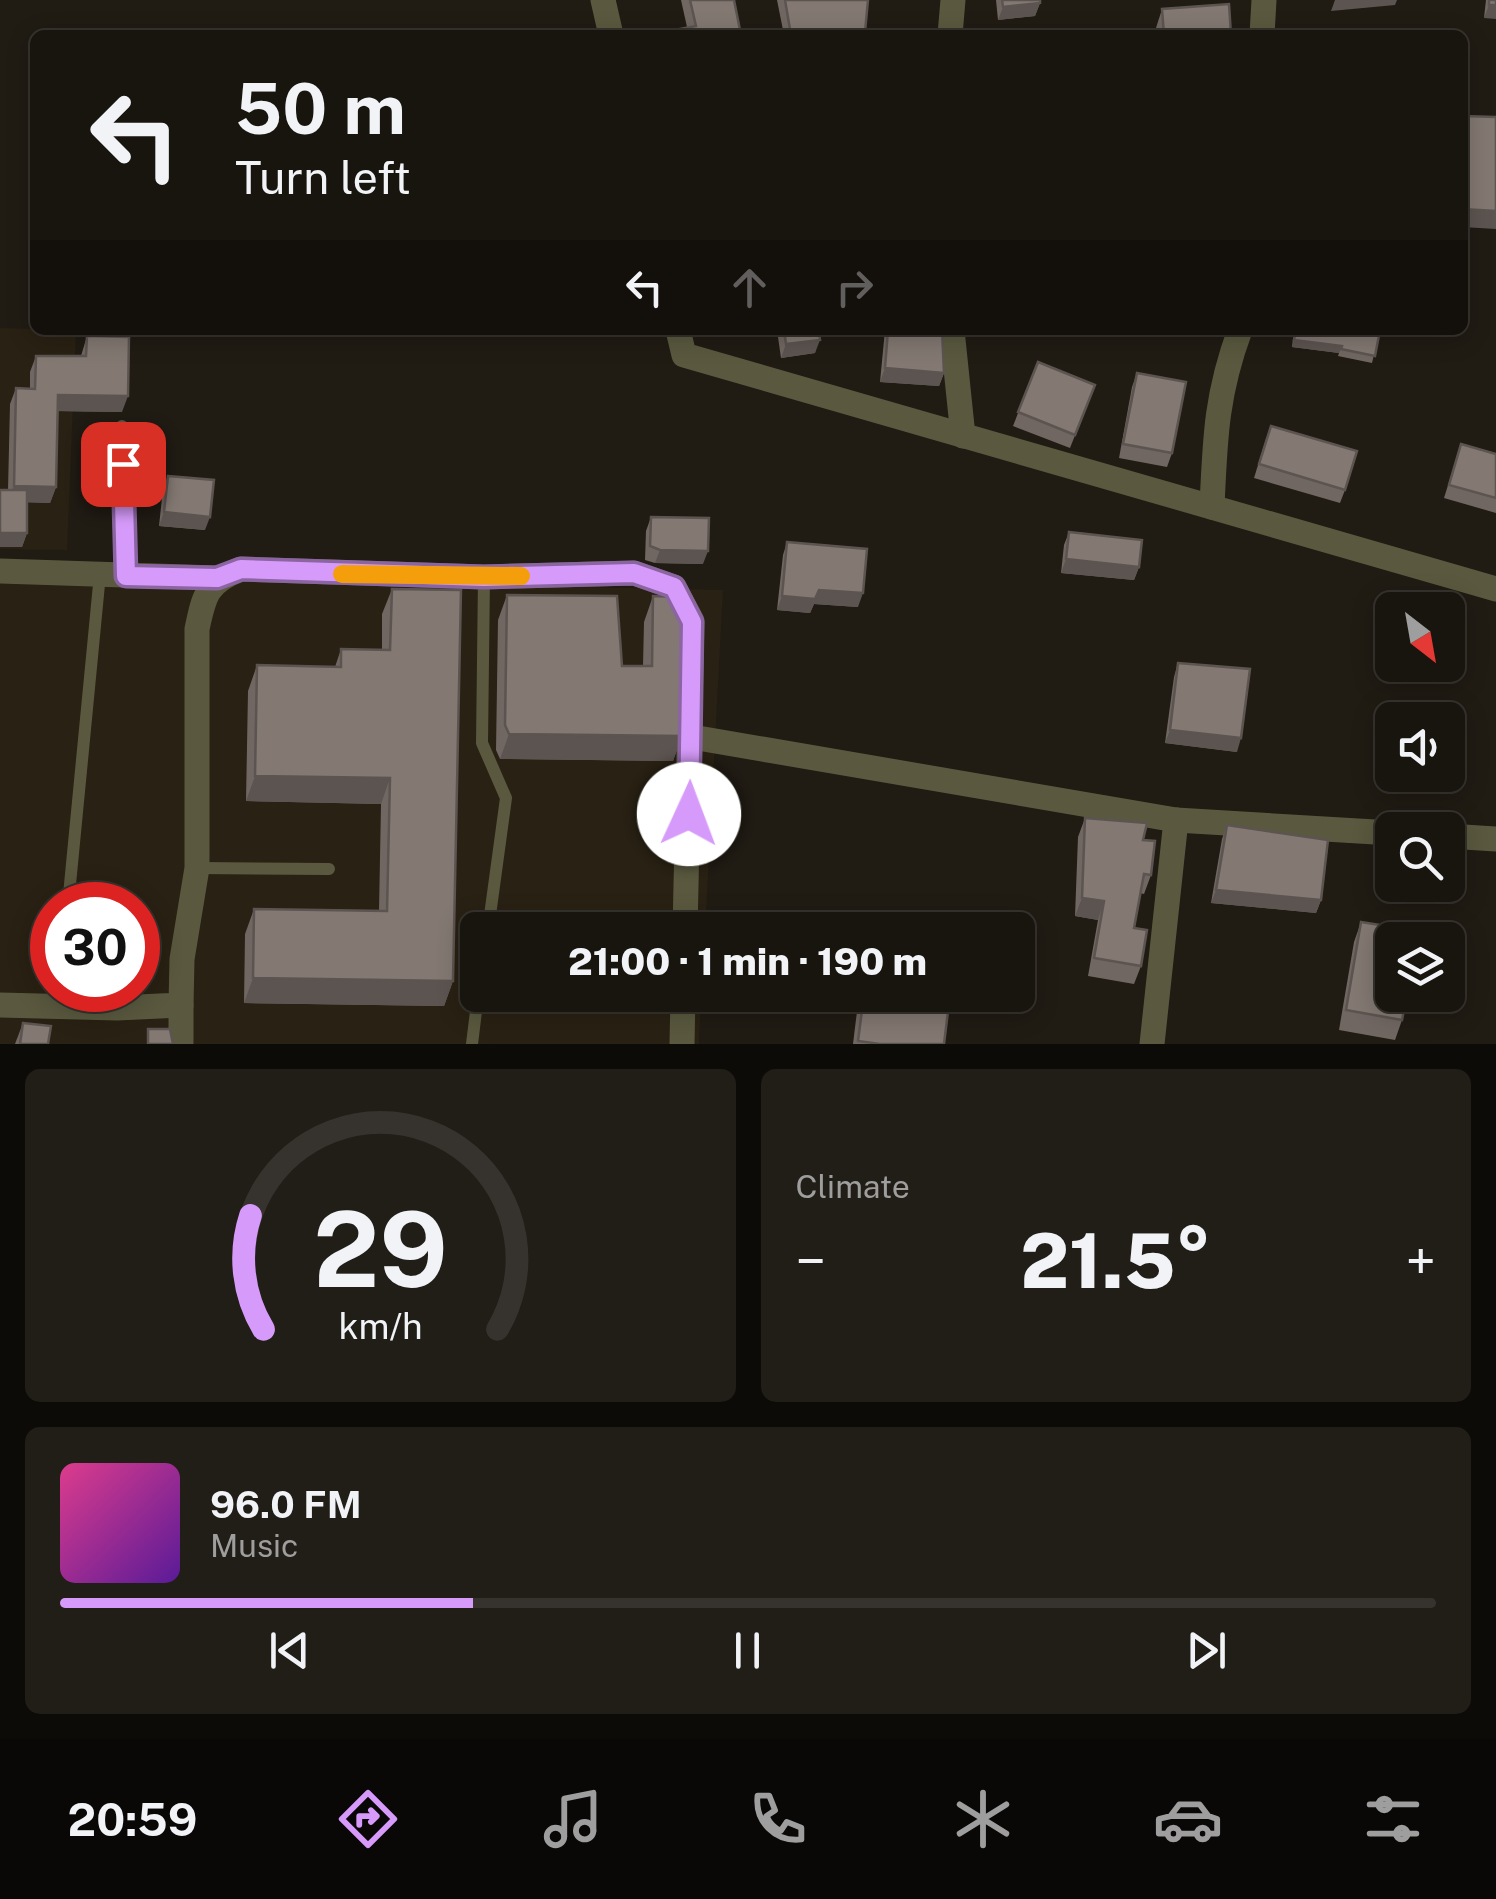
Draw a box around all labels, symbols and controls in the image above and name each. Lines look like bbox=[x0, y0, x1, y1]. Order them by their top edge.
text: 50 m bbox=[235, 67, 406, 150]
icon: left bbox=[70, 70, 200, 200]
text: Turn left bbox=[235, 151, 411, 204]
icon: left bbox=[617, 260, 672, 315]
icon: ahead bbox=[722, 260, 777, 315]
icon: right bbox=[827, 260, 882, 315]
pin bbox=[81, 422, 166, 507]
icon: arrive bbox=[96, 437, 151, 492]
north arrow bbox=[1375, 592, 1465, 682]
map controls bbox=[1375, 592, 1465, 1012]
button: sound bbox=[1375, 702, 1465, 792]
position arrow bbox=[637, 762, 741, 866]
button: search bbox=[1375, 812, 1465, 902]
speed limit sign: 30 bbox=[30, 882, 160, 1012]
button: layers bbox=[1375, 922, 1465, 1012]
text: 21:00 · 1 min · 190 m bbox=[568, 939, 927, 984]
text: Climate bbox=[796, 1168, 910, 1205]
text: 29 bbox=[313, 1188, 448, 1310]
text: 21.5° bbox=[1020, 1217, 1211, 1305]
text: − bbox=[796, 1229, 826, 1293]
text: + bbox=[1406, 1229, 1436, 1293]
text: km/h bbox=[338, 1305, 422, 1347]
text: 96.0 FM bbox=[210, 1482, 362, 1527]
text: Music bbox=[210, 1527, 298, 1564]
icon: previous bbox=[262, 1623, 317, 1678]
icon: pause bbox=[720, 1623, 775, 1678]
icon: next bbox=[1179, 1623, 1234, 1678]
icon: directions bbox=[333, 1784, 403, 1854]
icon: music bbox=[538, 1784, 608, 1854]
icon: phone bbox=[743, 1784, 813, 1854]
icon: climate bbox=[948, 1784, 1018, 1854]
icon: car bbox=[1153, 1784, 1223, 1854]
icon: filters bbox=[1358, 1784, 1428, 1854]
text: 20:59 bbox=[68, 1793, 197, 1846]

